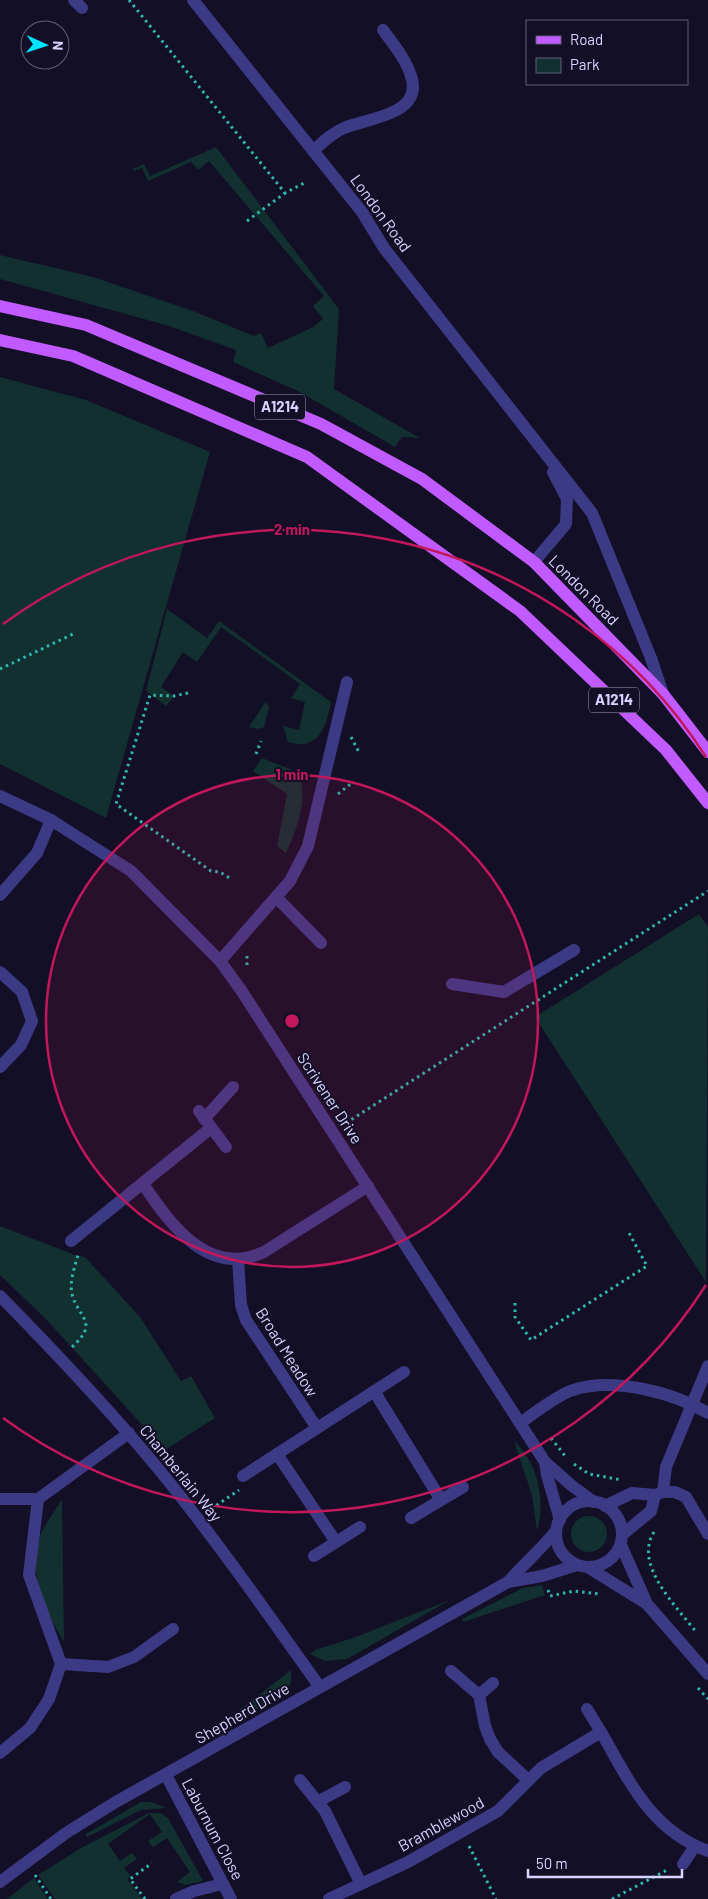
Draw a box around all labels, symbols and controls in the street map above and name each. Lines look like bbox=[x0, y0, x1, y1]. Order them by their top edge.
north arrow bbox=[20, 20, 70, 70]
legend bbox=[526, 20, 688, 85]
text: Road bbox=[570, 30, 603, 48]
text: N bbox=[50, 41, 67, 51]
text: Park bbox=[570, 55, 600, 73]
street label: London Road bbox=[347, 170, 416, 255]
road number: A1214 bbox=[255, 394, 305, 420]
text: 2 min bbox=[274, 520, 310, 538]
street label: London Road bbox=[545, 551, 623, 629]
road number: A1214 bbox=[589, 688, 639, 712]
text: 1 min bbox=[276, 765, 308, 783]
centre of rings bbox=[283, 1012, 301, 1030]
street label: Scrivener Drive bbox=[294, 1048, 367, 1147]
street label: Broad Meadow bbox=[253, 1304, 323, 1400]
street label: Chamberlain Way bbox=[136, 1420, 227, 1525]
street label: Shepherd Drive bbox=[191, 1678, 292, 1747]
street label: Laburnum Close bbox=[179, 1775, 248, 1883]
street label: Bramblewood bbox=[394, 1792, 487, 1855]
scale bar bbox=[528, 1846, 682, 1878]
text: 50 m bbox=[536, 1854, 568, 1872]

